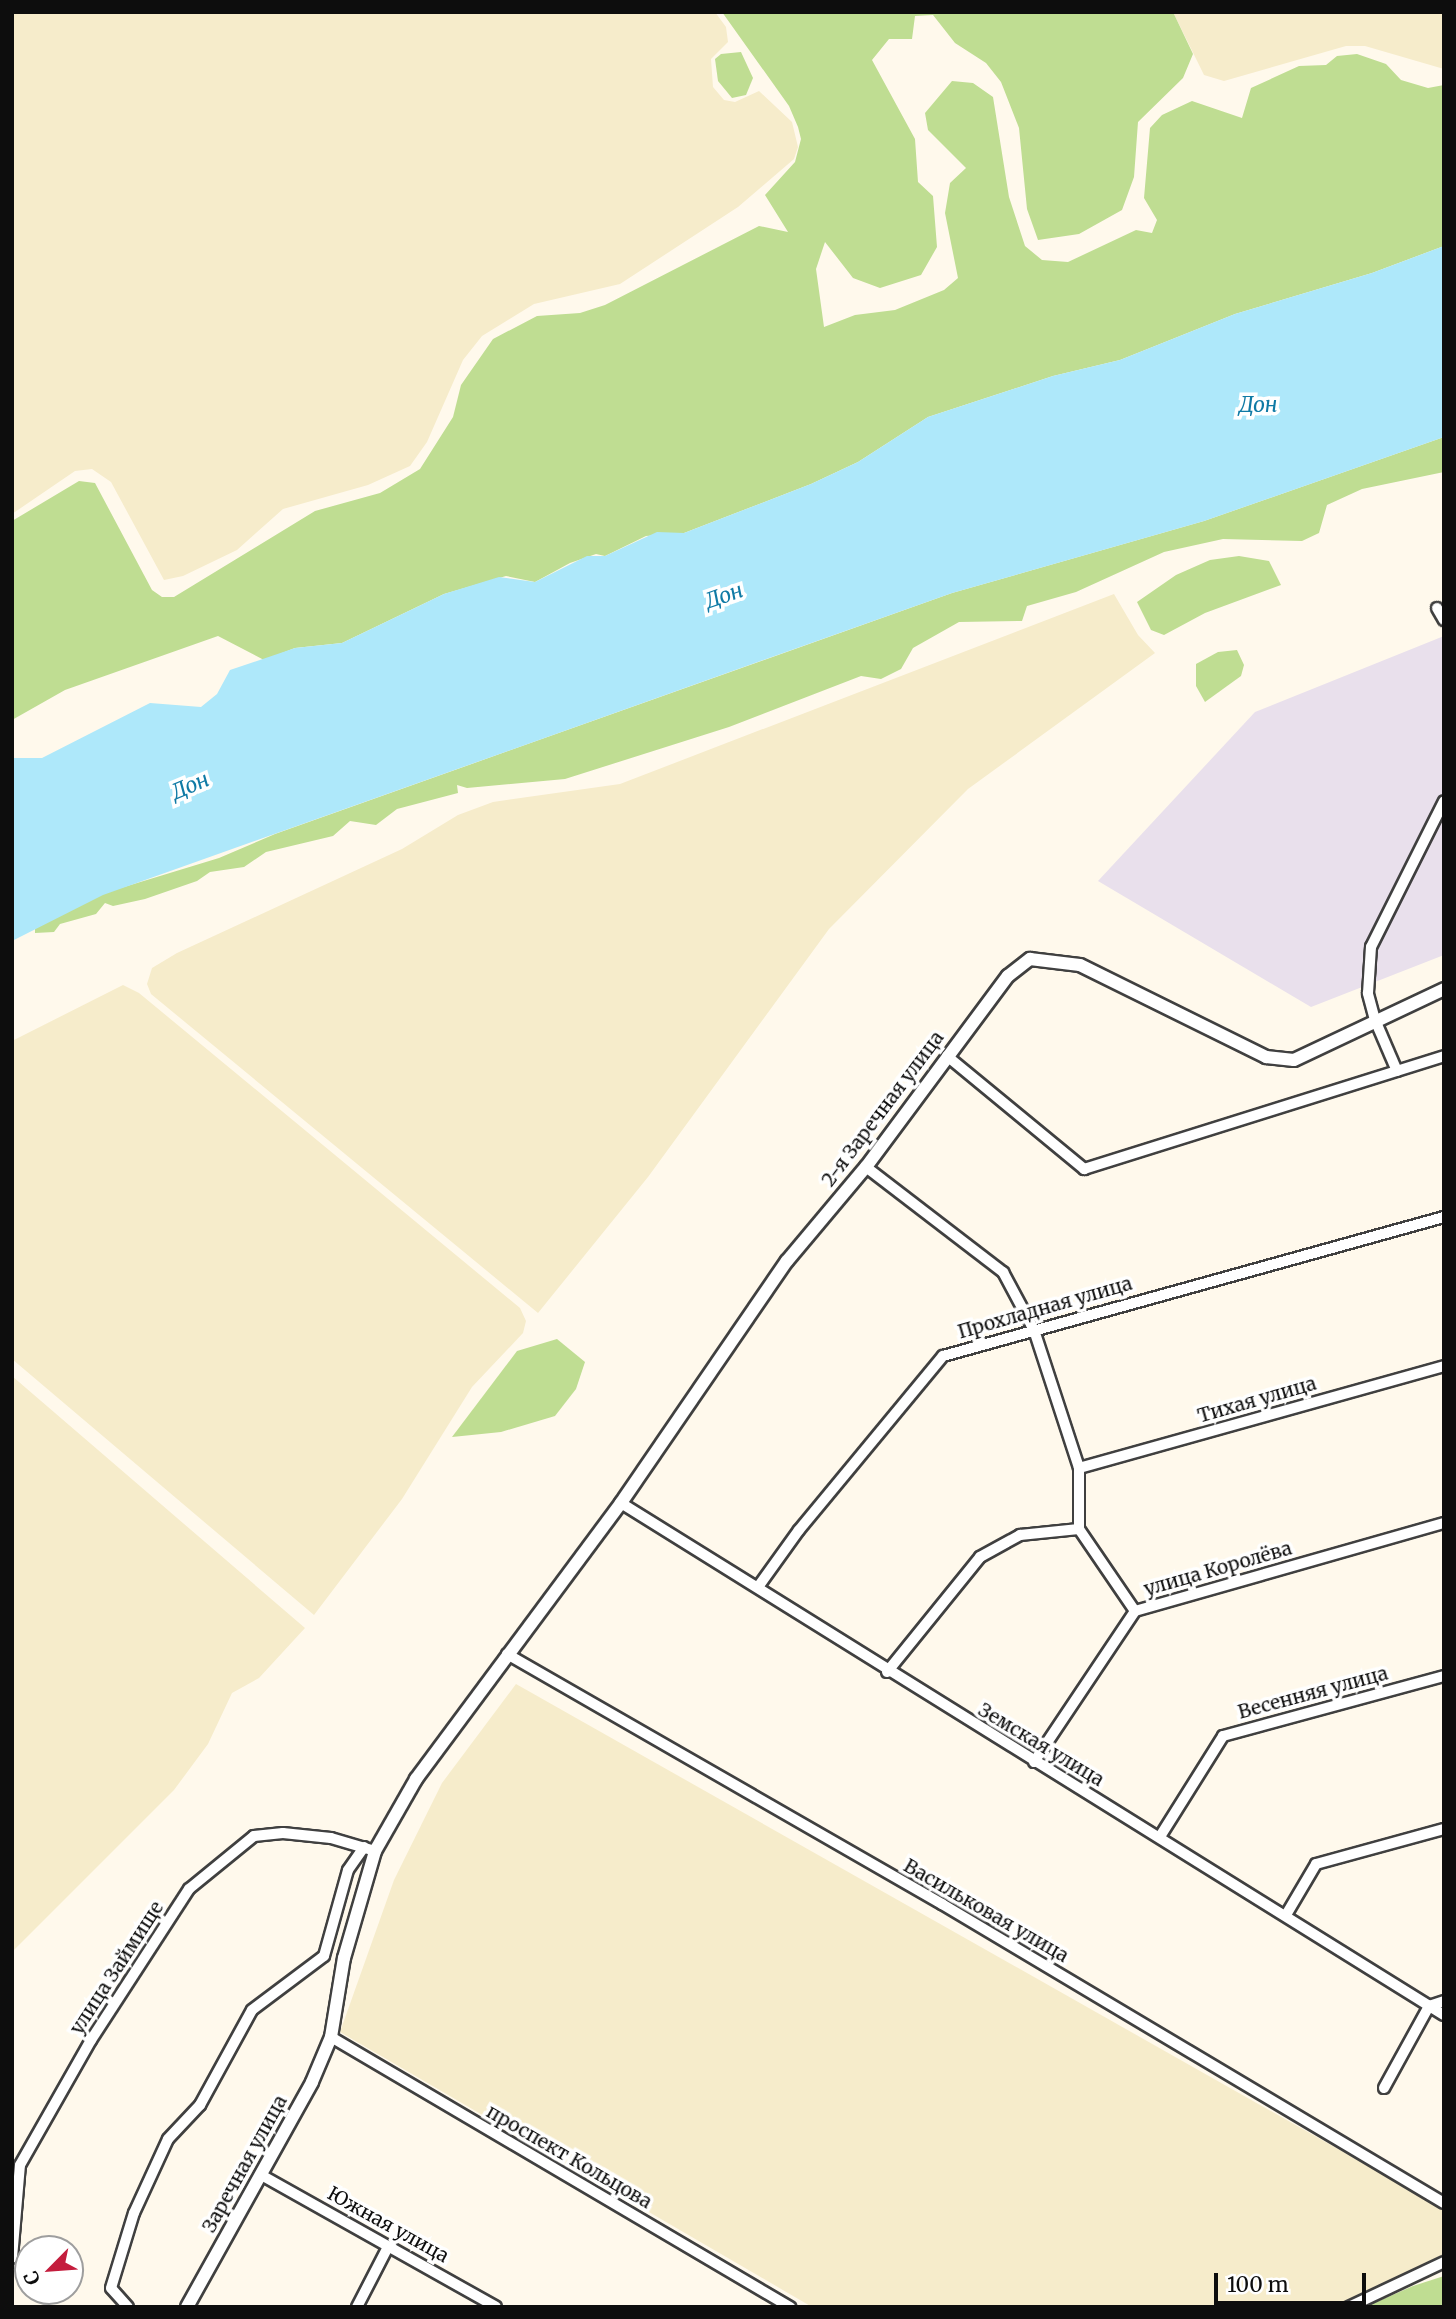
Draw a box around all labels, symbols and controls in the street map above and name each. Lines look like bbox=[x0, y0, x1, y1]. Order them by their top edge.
water label: Дон bbox=[1239, 392, 1277, 418]
water label: Дон bbox=[702, 578, 746, 614]
water label: Дон bbox=[167, 767, 213, 805]
street label: 2-я Заречная улица bbox=[817, 1027, 949, 1191]
street label: Прохладная улица bbox=[955, 1272, 1135, 1344]
street label: Тихая улица bbox=[1195, 1372, 1319, 1428]
street label: улица Королёва bbox=[1141, 1537, 1295, 1601]
street label: Весенняя улица bbox=[1236, 1662, 1390, 1724]
street label: Земская улица bbox=[974, 1699, 1108, 1791]
street label: Васильковая улица bbox=[900, 1854, 1072, 1968]
street label: улица Займище bbox=[66, 1897, 168, 2039]
street label: Заречная улица bbox=[198, 2092, 292, 2236]
street label: проспект Кольцова bbox=[482, 2100, 656, 2214]
street label: Южная улица bbox=[323, 2182, 453, 2268]
north arrow bbox=[14, 2235, 84, 2305]
scale bar bbox=[1218, 2260, 1370, 2304]
text: С bbox=[18, 2267, 45, 2289]
text: 100 m bbox=[1227, 2271, 1289, 2298]

